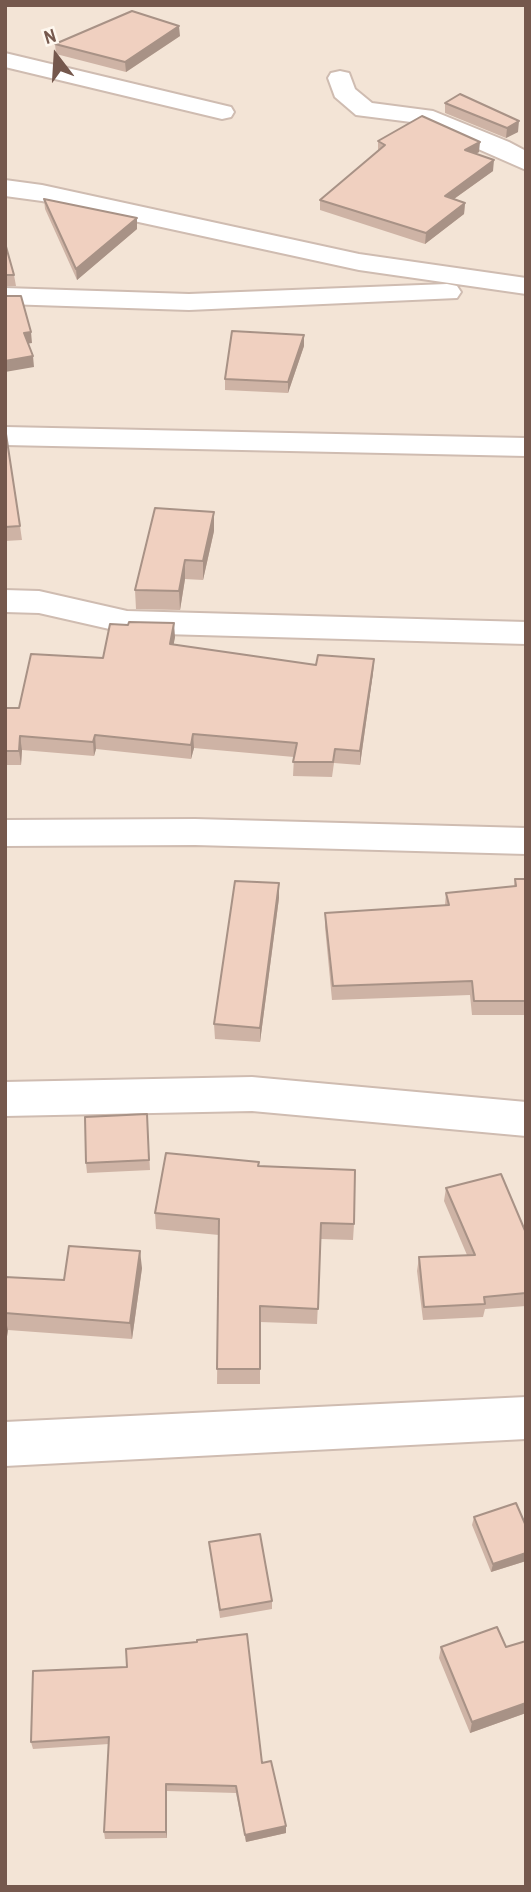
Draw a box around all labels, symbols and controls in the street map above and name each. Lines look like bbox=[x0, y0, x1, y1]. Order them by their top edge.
north arrow bbox=[21, 21, 91, 91]
text: N bbox=[41, 22, 59, 50]

